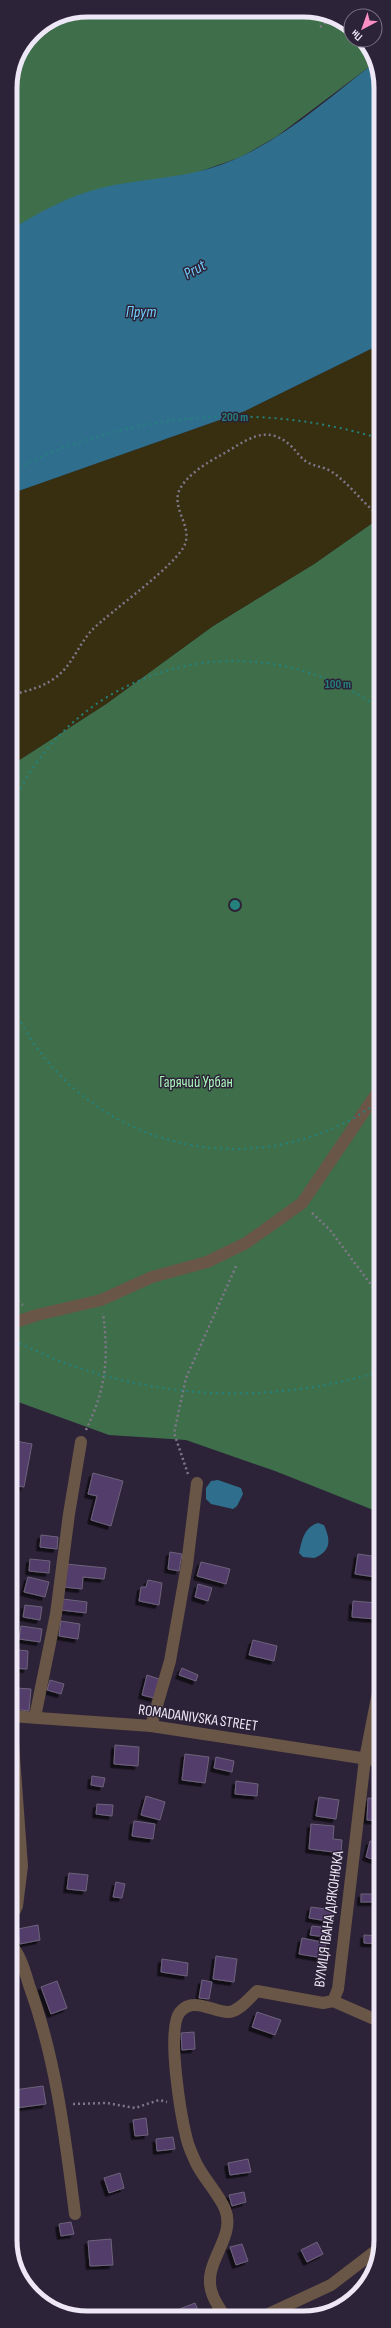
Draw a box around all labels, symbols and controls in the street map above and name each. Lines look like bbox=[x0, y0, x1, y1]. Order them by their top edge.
north arrow bbox=[343, 8, 383, 48]
text: Пн bbox=[348, 27, 365, 44]
water label: Prut bbox=[181, 256, 210, 284]
water label: Прут bbox=[126, 303, 156, 322]
text: 200 m bbox=[222, 410, 248, 425]
text: 100 m bbox=[325, 677, 351, 692]
centre of rings bbox=[228, 898, 242, 912]
park label: Гарячий Урбан bbox=[159, 1073, 233, 1092]
street label: ROMADANIVSKA STREET bbox=[137, 1700, 259, 1736]
street label: ВУЛИЦЯ ІВАНА ДІЯКОНЮКА bbox=[310, 1849, 348, 1988]

